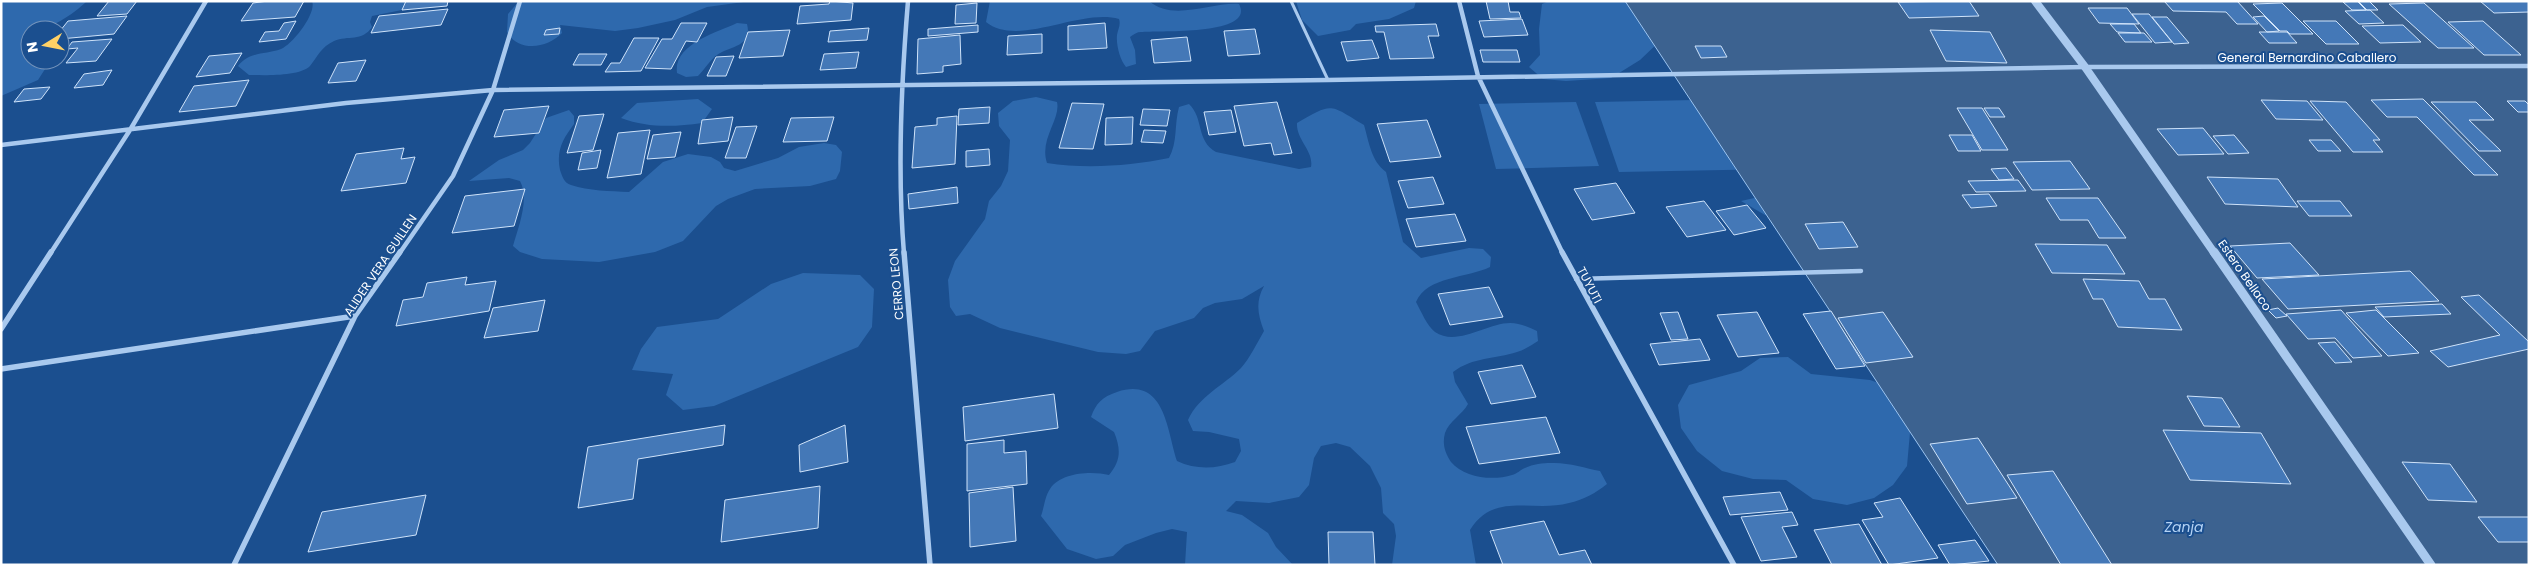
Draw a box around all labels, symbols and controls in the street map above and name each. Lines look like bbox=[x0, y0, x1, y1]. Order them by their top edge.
north arrow bbox=[20, 20, 70, 70]
text: N bbox=[21, 40, 43, 54]
street label: General Bernardino Caballero bbox=[2218, 49, 2397, 66]
street label: ALIDER VERA GUILLEN bbox=[340, 211, 420, 319]
street label: Estero Bellaco bbox=[2214, 236, 2276, 314]
street label: CERRO LEON bbox=[884, 247, 908, 321]
street label: TUYUTI bbox=[1573, 264, 1607, 306]
water label: Zanja bbox=[2164, 517, 2204, 537]

